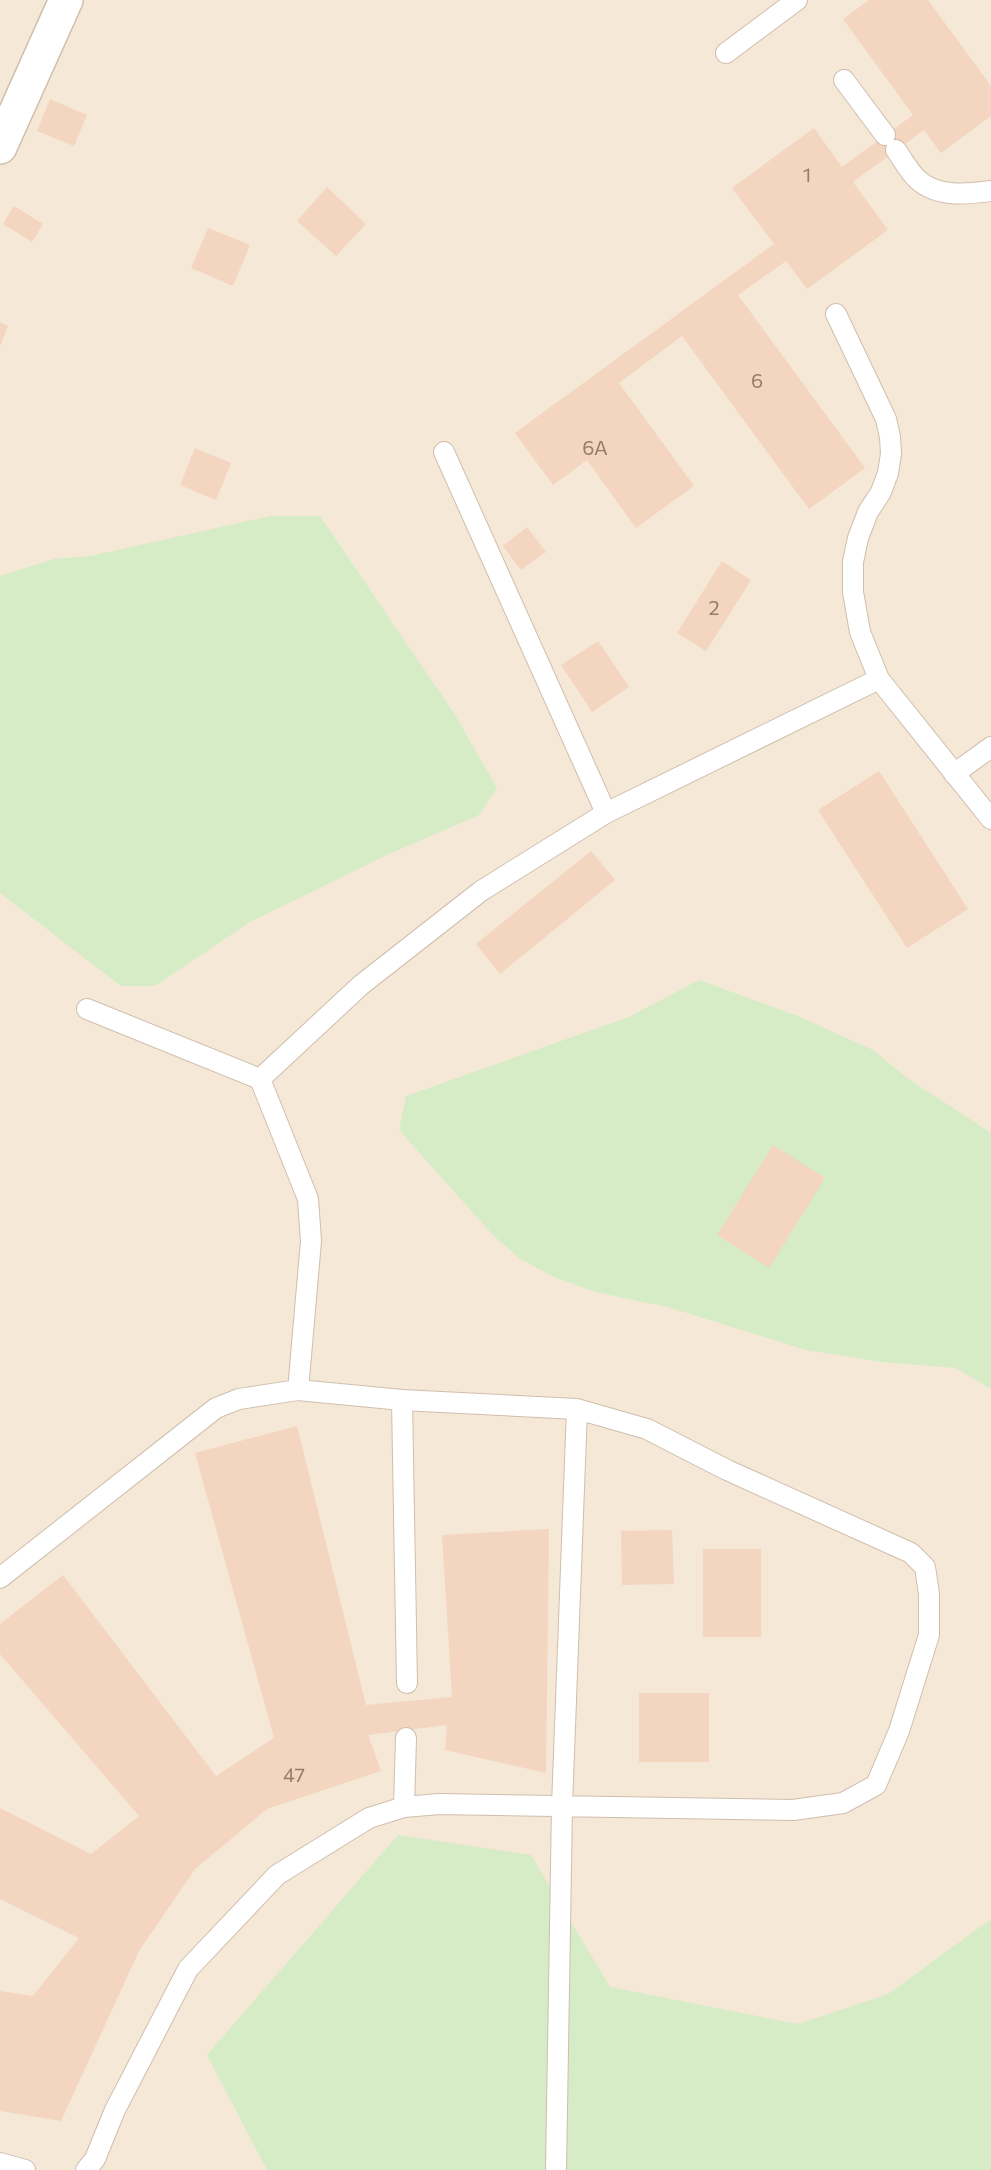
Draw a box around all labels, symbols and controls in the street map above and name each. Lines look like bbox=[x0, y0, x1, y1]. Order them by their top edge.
house number: 1 bbox=[803, 162, 811, 186]
house number: 6 bbox=[751, 368, 763, 392]
house number: 6А bbox=[582, 435, 608, 459]
house number: 2 bbox=[708, 595, 720, 619]
house number: 47 bbox=[283, 1762, 305, 1786]

